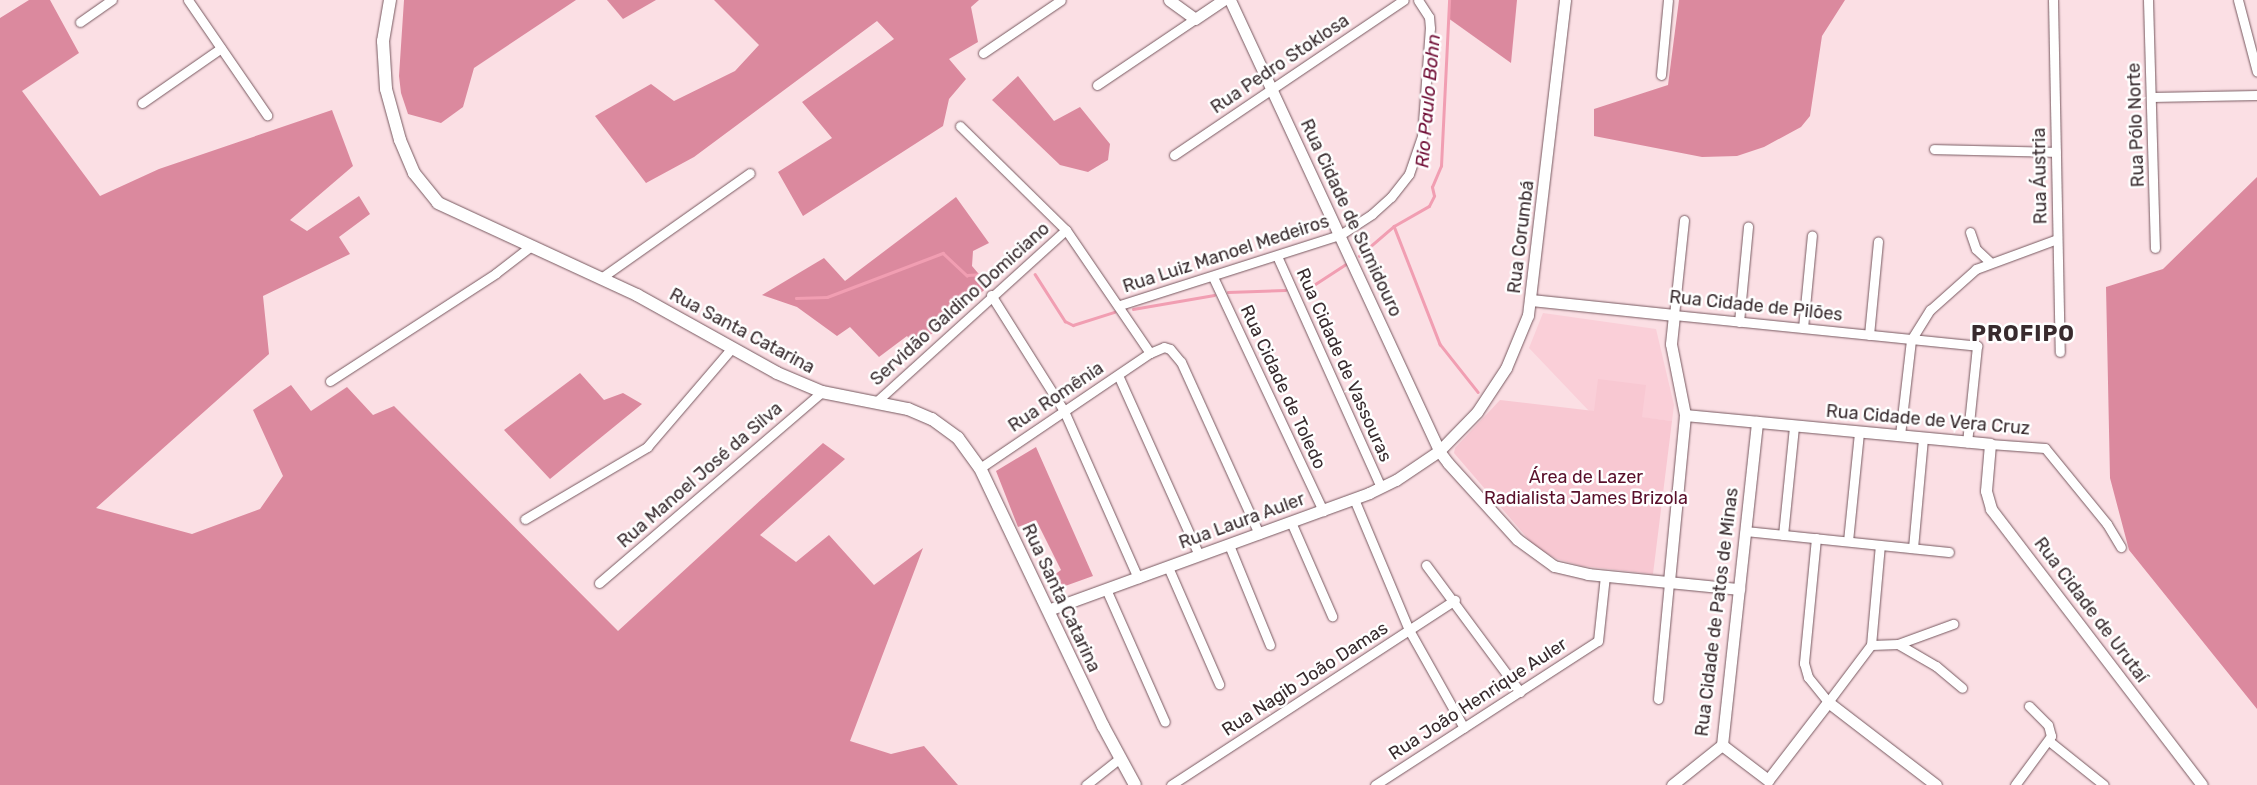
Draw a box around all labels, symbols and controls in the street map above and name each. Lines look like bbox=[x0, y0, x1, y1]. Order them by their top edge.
street label: Rua Pedro Stoklosa bbox=[1207, 10, 1353, 118]
water label: Rio Paulo Bohn bbox=[1411, 33, 1445, 169]
street label: Rua Pólo Norte bbox=[2123, 62, 2149, 188]
street label: Rua Cidade de Sumidouro bbox=[1296, 116, 1406, 320]
street label: Rua Áustria bbox=[2028, 127, 2052, 225]
street label: Rua Corumbá bbox=[1503, 179, 1539, 295]
street label: Rua Luiz Manoel Medeiros bbox=[1120, 210, 1332, 298]
street label: Servidão Galdino Domiciano bbox=[866, 218, 1054, 390]
street label: Rua Cidade de Vassouras bbox=[1291, 264, 1397, 466]
street label: Rua Santa Catarina bbox=[666, 284, 818, 378]
street label: Rua Cidade de Pilões bbox=[1668, 286, 1844, 326]
street label: Rua Cidade de Toledo bbox=[1235, 301, 1331, 473]
district label: PROFIPO bbox=[1970, 321, 2076, 347]
street label: Rua Romênia bbox=[1004, 357, 1108, 437]
street label: Rua Manoel José da Silva bbox=[613, 398, 787, 552]
street label: Rua Cidade de Vera Cruz bbox=[1825, 400, 2031, 440]
park label: Área de Lazer Radialista James Brizola bbox=[1484, 467, 1688, 509]
street label: Rua Cidade de Patos de Minas bbox=[1691, 486, 1743, 738]
street label: Rua Laura Auler bbox=[1176, 488, 1308, 554]
street label: Rua Santa Catarina bbox=[1017, 520, 1105, 676]
street label: Rua Cidade de Urutaí bbox=[2029, 533, 2153, 687]
street label: Rua Nagib João Damas bbox=[1218, 617, 1392, 741]
street label: Rua João Henrique Auler bbox=[1385, 633, 1571, 765]

